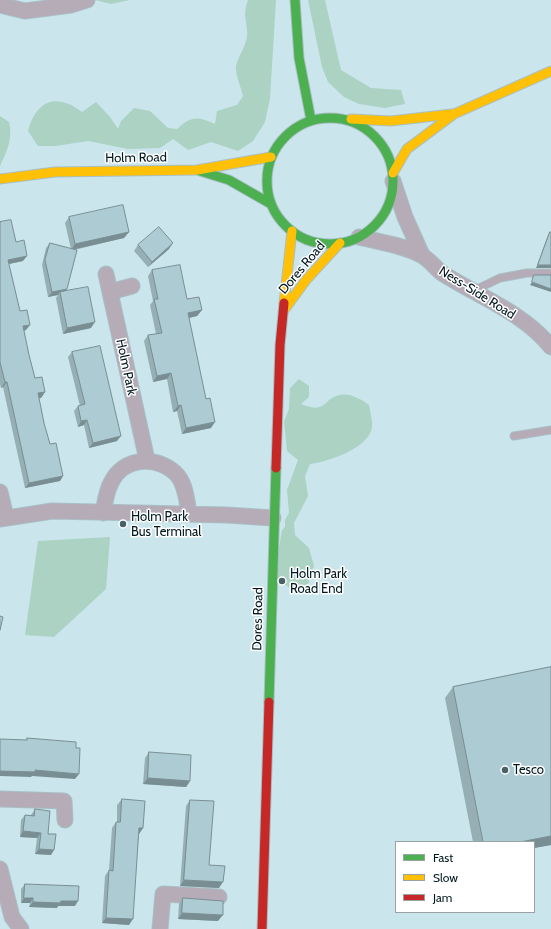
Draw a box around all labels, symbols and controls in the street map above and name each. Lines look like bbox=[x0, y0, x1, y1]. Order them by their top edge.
street label: Holm Road bbox=[105, 150, 167, 166]
street label: Dores Road bbox=[276, 239, 328, 297]
street label: Ness-Side Road bbox=[436, 263, 518, 323]
street label: Holm Park bbox=[112, 338, 140, 396]
place label: Holm Park Bus Terminal bbox=[131, 509, 201, 540]
marker: Holm Park Bus Terminal bbox=[118, 519, 128, 529]
place label: Holm Park Road End bbox=[290, 566, 347, 597]
marker: Holm Park Road End bbox=[277, 576, 287, 586]
street label: Dores Road bbox=[250, 587, 266, 651]
place label: Tesco bbox=[513, 762, 544, 778]
marker: Tesco bbox=[500, 765, 510, 775]
legend bbox=[395, 841, 535, 913]
text: Fast bbox=[433, 850, 453, 865]
text: Slow bbox=[433, 870, 458, 885]
text: Jam bbox=[433, 890, 452, 905]

